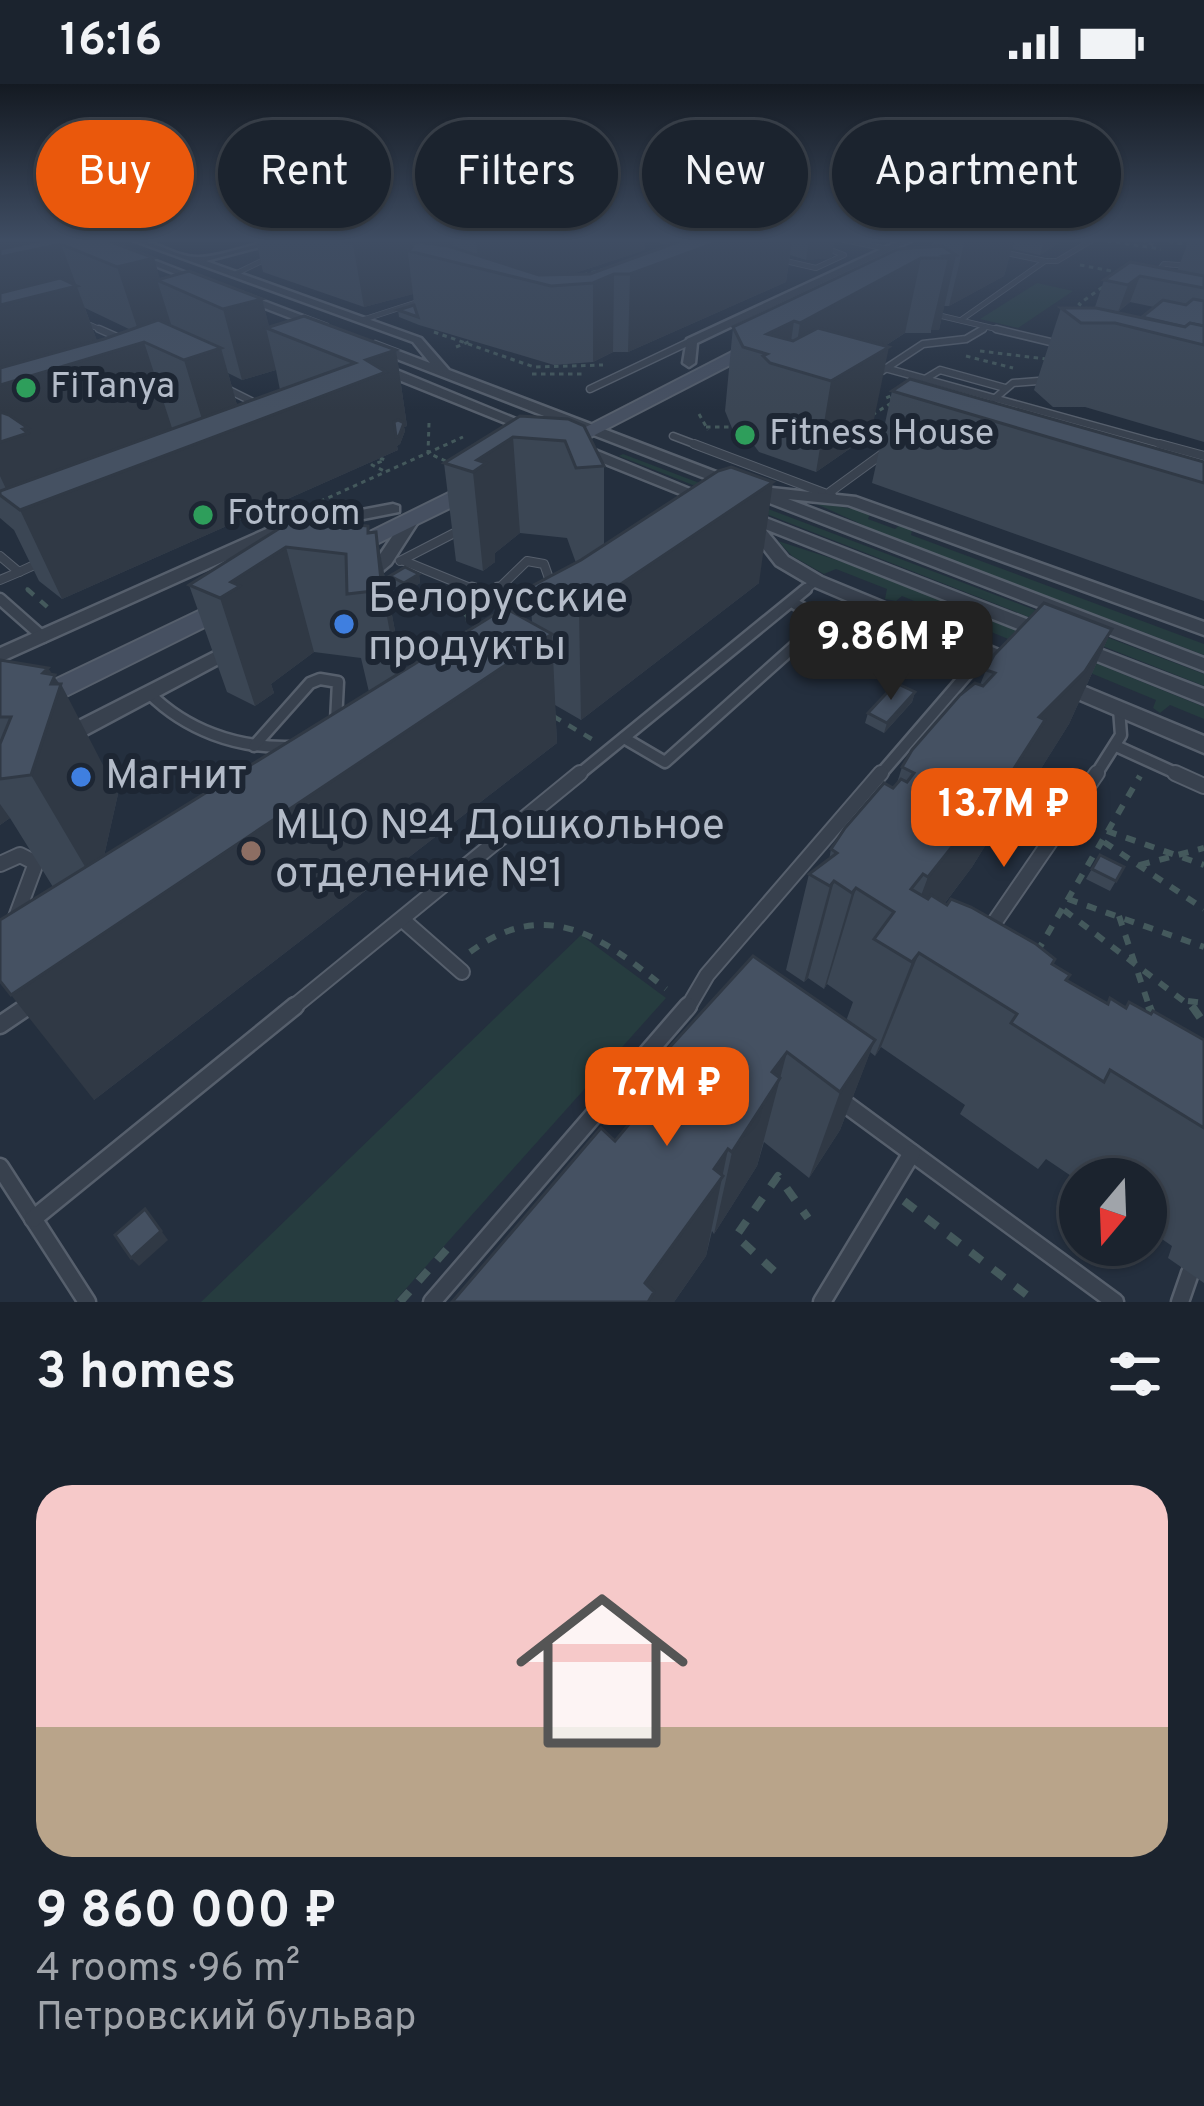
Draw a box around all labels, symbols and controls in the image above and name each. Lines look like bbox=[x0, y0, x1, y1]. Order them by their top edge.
text: 16:16 bbox=[60, 14, 162, 71]
chip: Buy bbox=[36, 120, 194, 228]
chip: Rent bbox=[218, 120, 391, 228]
chip: Filters bbox=[415, 120, 618, 228]
chip: New bbox=[642, 120, 808, 228]
chip: Apartment bbox=[832, 120, 1121, 228]
place label: FiTanya bbox=[50, 365, 175, 411]
marker: FiTanya bbox=[13, 375, 39, 401]
place label: Fitness House bbox=[769, 412, 994, 458]
marker: Fitness House bbox=[732, 422, 758, 448]
place label: Fotroom bbox=[227, 492, 360, 538]
marker: Fotroom bbox=[190, 502, 216, 528]
place label: Белорусские продукты bbox=[368, 574, 628, 675]
pin: 9.86M ₽ bbox=[780, 601, 1002, 703]
marker: Белорусские продукты bbox=[331, 611, 357, 637]
text: 9.86M ₽ bbox=[817, 615, 965, 664]
place label: Магнит bbox=[105, 751, 247, 804]
marker: Магнит bbox=[68, 764, 94, 790]
pin: 13.7M ₽ bbox=[893, 768, 1115, 870]
text: 13.7M ₽ bbox=[938, 782, 1070, 831]
place label: МЦО №4 Дошкольное отделение №1 bbox=[275, 801, 725, 902]
marker: МЦО №4 Дошкольное отделение №1 bbox=[238, 838, 264, 864]
pin: 7.7M ₽ bbox=[569, 1047, 765, 1149]
text: 7.7M ₽ bbox=[612, 1061, 722, 1110]
north arrow bbox=[1059, 1158, 1167, 1266]
map controls bbox=[1059, 1158, 1167, 1266]
icon: filters bbox=[1102, 1341, 1168, 1407]
text: 3 homes bbox=[36, 1342, 236, 1407]
icon: home bbox=[494, 1563, 710, 1779]
text: 9 860 000 ₽ bbox=[36, 1881, 337, 1946]
text: 4 rooms · 96 m² bbox=[36, 1946, 300, 1995]
text: Петровский бульвар bbox=[36, 1995, 416, 2044]

